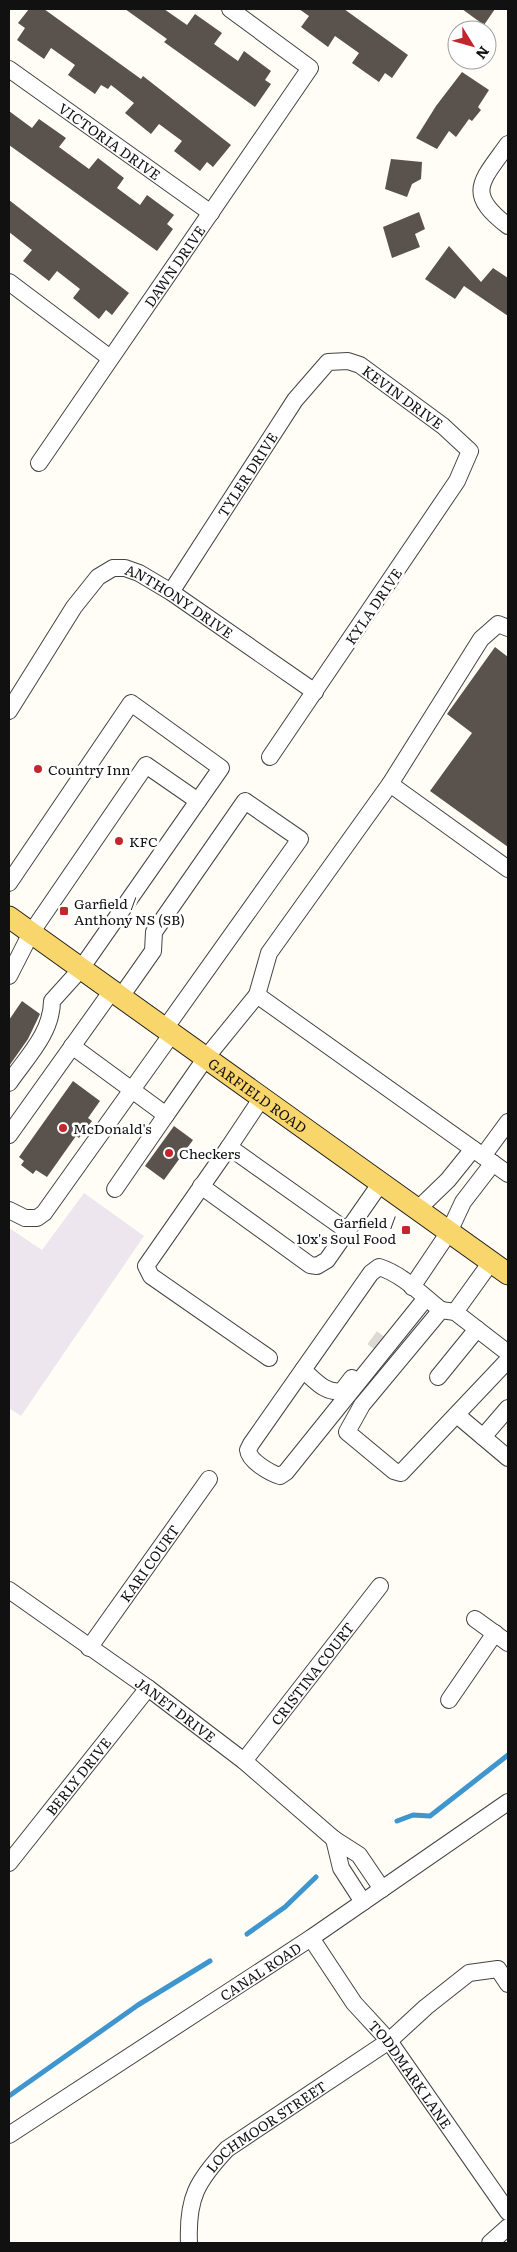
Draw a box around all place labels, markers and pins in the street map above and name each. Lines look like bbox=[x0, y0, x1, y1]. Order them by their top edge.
place label: Country Inn bbox=[48, 759, 131, 779]
marker: Country Inn bbox=[32, 763, 44, 775]
place label: KFC bbox=[129, 831, 158, 851]
marker: KFC bbox=[113, 835, 125, 847]
place label: Garfield / Anthony NS (SB) bbox=[74, 893, 185, 929]
marker: Garfield / Anthony NS (SB) bbox=[58, 905, 70, 917]
place label: McDonald's bbox=[73, 1118, 152, 1138]
marker: McDonald's bbox=[57, 1122, 69, 1134]
place label: Checkers bbox=[179, 1143, 240, 1163]
marker: Checkers bbox=[163, 1147, 175, 1159]
place label: Garfield / 10x's Soul Food bbox=[296, 1212, 396, 1248]
marker: Garfield / 10x's Soul Food bbox=[400, 1224, 412, 1236]

